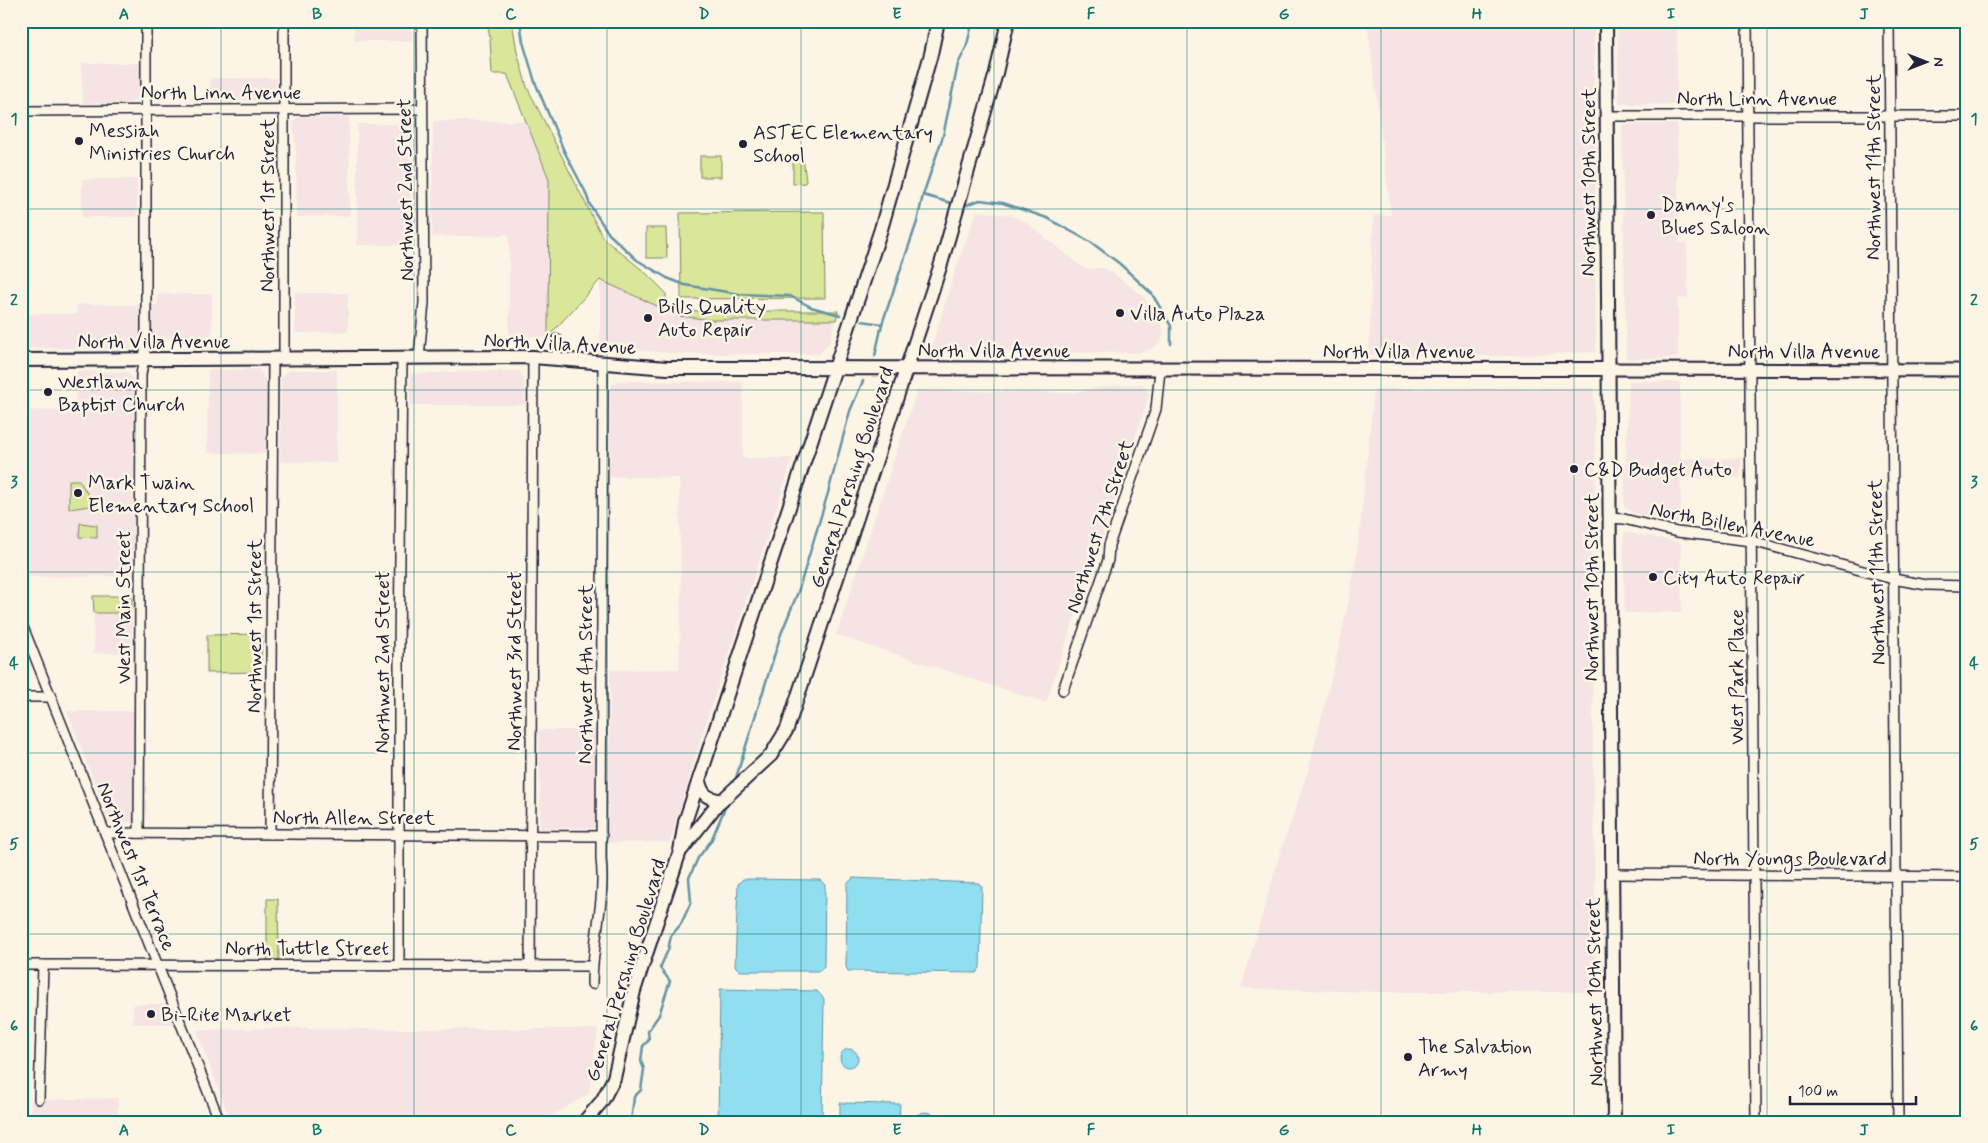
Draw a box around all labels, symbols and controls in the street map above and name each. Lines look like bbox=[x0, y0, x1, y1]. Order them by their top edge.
text: A bbox=[119, 4, 129, 25]
text: B bbox=[312, 4, 322, 25]
text: C bbox=[505, 4, 517, 25]
text: D bbox=[698, 4, 710, 25]
text: E bbox=[892, 4, 902, 25]
text: F bbox=[1087, 4, 1096, 25]
text: G bbox=[1279, 4, 1290, 25]
text: H bbox=[1472, 4, 1483, 25]
text: I bbox=[1667, 4, 1676, 25]
text: J bbox=[1859, 4, 1869, 25]
north arrow bbox=[1900, 38, 1950, 88]
text: N bbox=[1929, 57, 1947, 67]
street label: Northwest 11th Street bbox=[1861, 74, 1888, 260]
street label: North Linn Avenue bbox=[141, 80, 301, 107]
street label: North Linn Avenue bbox=[1677, 86, 1837, 113]
street label: Northwest 10th Street bbox=[1576, 87, 1603, 277]
street label: Northwest 2nd Street bbox=[391, 98, 422, 282]
text: 1 bbox=[10, 109, 18, 130]
text: 1 bbox=[1970, 109, 1978, 130]
street label: Northwest 1st Street bbox=[255, 117, 282, 292]
place label: Messiah Ministries Church bbox=[89, 118, 235, 168]
place label: ASTEC Elementary School bbox=[753, 120, 933, 170]
marker: Messiah Ministries Church bbox=[73, 135, 85, 147]
marker: ASTEC Elementary School bbox=[737, 138, 749, 150]
place label: Danny's Blues Saloon bbox=[1661, 192, 1770, 242]
marker: Danny's Blues Saloon bbox=[1645, 209, 1657, 221]
text: 2 bbox=[10, 290, 18, 311]
text: 2 bbox=[1970, 290, 1978, 311]
place label: Bills Quality Auto Repair bbox=[658, 294, 766, 344]
place label: Villa Auto Plaza bbox=[1130, 301, 1265, 328]
marker: Villa Auto Plaza bbox=[1114, 307, 1126, 319]
marker: Bills Quality Auto Repair bbox=[642, 312, 654, 324]
street label: North Villa Avenue bbox=[483, 327, 637, 362]
street label: North Villa Avenue bbox=[78, 329, 230, 356]
street label: North Villa Avenue bbox=[918, 338, 1070, 365]
street label: North Villa Avenue bbox=[1323, 339, 1475, 366]
street label: North Villa Avenue bbox=[1728, 339, 1880, 366]
street label: General Pershing Boulevard bbox=[804, 363, 903, 592]
place label: Westlawn Baptist Church bbox=[58, 369, 185, 419]
marker: Westlawn Baptist Church bbox=[42, 386, 54, 398]
street label: Northwest 7th Street bbox=[1060, 436, 1141, 617]
place label: C&D Budget Auto bbox=[1584, 457, 1732, 484]
marker: C&D Budget Auto bbox=[1568, 463, 1580, 475]
place label: Mark Twain Elementary School bbox=[88, 470, 254, 520]
text: 3 bbox=[10, 472, 18, 493]
text: 3 bbox=[1970, 472, 1978, 493]
street label: Northwest 11th Street bbox=[1862, 478, 1893, 665]
marker: Mark Twain Elementary School bbox=[72, 487, 84, 499]
street label: Northwest 10th Street bbox=[1579, 492, 1606, 682]
street label: North Billen Avenue bbox=[1648, 496, 1818, 555]
street label: West Main Street bbox=[111, 530, 138, 684]
street label: Northwest 1st Street bbox=[242, 538, 269, 713]
place label: City Auto Repair bbox=[1663, 565, 1805, 592]
street label: Northwest 2nd Street bbox=[370, 571, 397, 753]
street label: Northwest 3rd Street bbox=[502, 571, 529, 751]
marker: City Auto Repair bbox=[1647, 571, 1659, 583]
street label: Northwest 4th Street bbox=[573, 584, 600, 764]
street label: West Park Place bbox=[1724, 609, 1751, 745]
text: 4 bbox=[9, 653, 19, 674]
text: 4 bbox=[1969, 653, 1979, 674]
street label: Northwest 1st Terrace bbox=[89, 778, 182, 955]
street label: North Allen Street bbox=[273, 805, 436, 832]
text: 5 bbox=[9, 834, 19, 855]
text: 5 bbox=[1969, 834, 1979, 855]
street label: North Youngs Boulevard bbox=[1693, 846, 1887, 874]
street label: General Pershing Boulevard bbox=[580, 856, 675, 1086]
street label: Northwest 10th Street bbox=[1580, 897, 1611, 1087]
street label: North Tuttle Street bbox=[225, 936, 389, 963]
place label: Bi-Rite Market bbox=[161, 1002, 292, 1029]
marker: Bi-Rite Market bbox=[145, 1008, 157, 1020]
text: 6 bbox=[10, 1016, 18, 1037]
text: 6 bbox=[1970, 1016, 1978, 1037]
place label: The Salvation Army bbox=[1418, 1034, 1532, 1084]
marker: The Salvation Army bbox=[1402, 1051, 1414, 1063]
scale bar bbox=[1790, 1073, 1917, 1105]
text: 100 m bbox=[1798, 1082, 1838, 1102]
text: A bbox=[119, 1120, 129, 1141]
text: B bbox=[312, 1120, 322, 1141]
text: C bbox=[505, 1120, 517, 1141]
text: D bbox=[698, 1120, 710, 1141]
text: E bbox=[892, 1120, 902, 1141]
text: F bbox=[1087, 1120, 1096, 1141]
text: G bbox=[1279, 1120, 1290, 1141]
text: H bbox=[1472, 1120, 1483, 1141]
text: I bbox=[1667, 1120, 1676, 1141]
text: J bbox=[1859, 1120, 1869, 1141]

